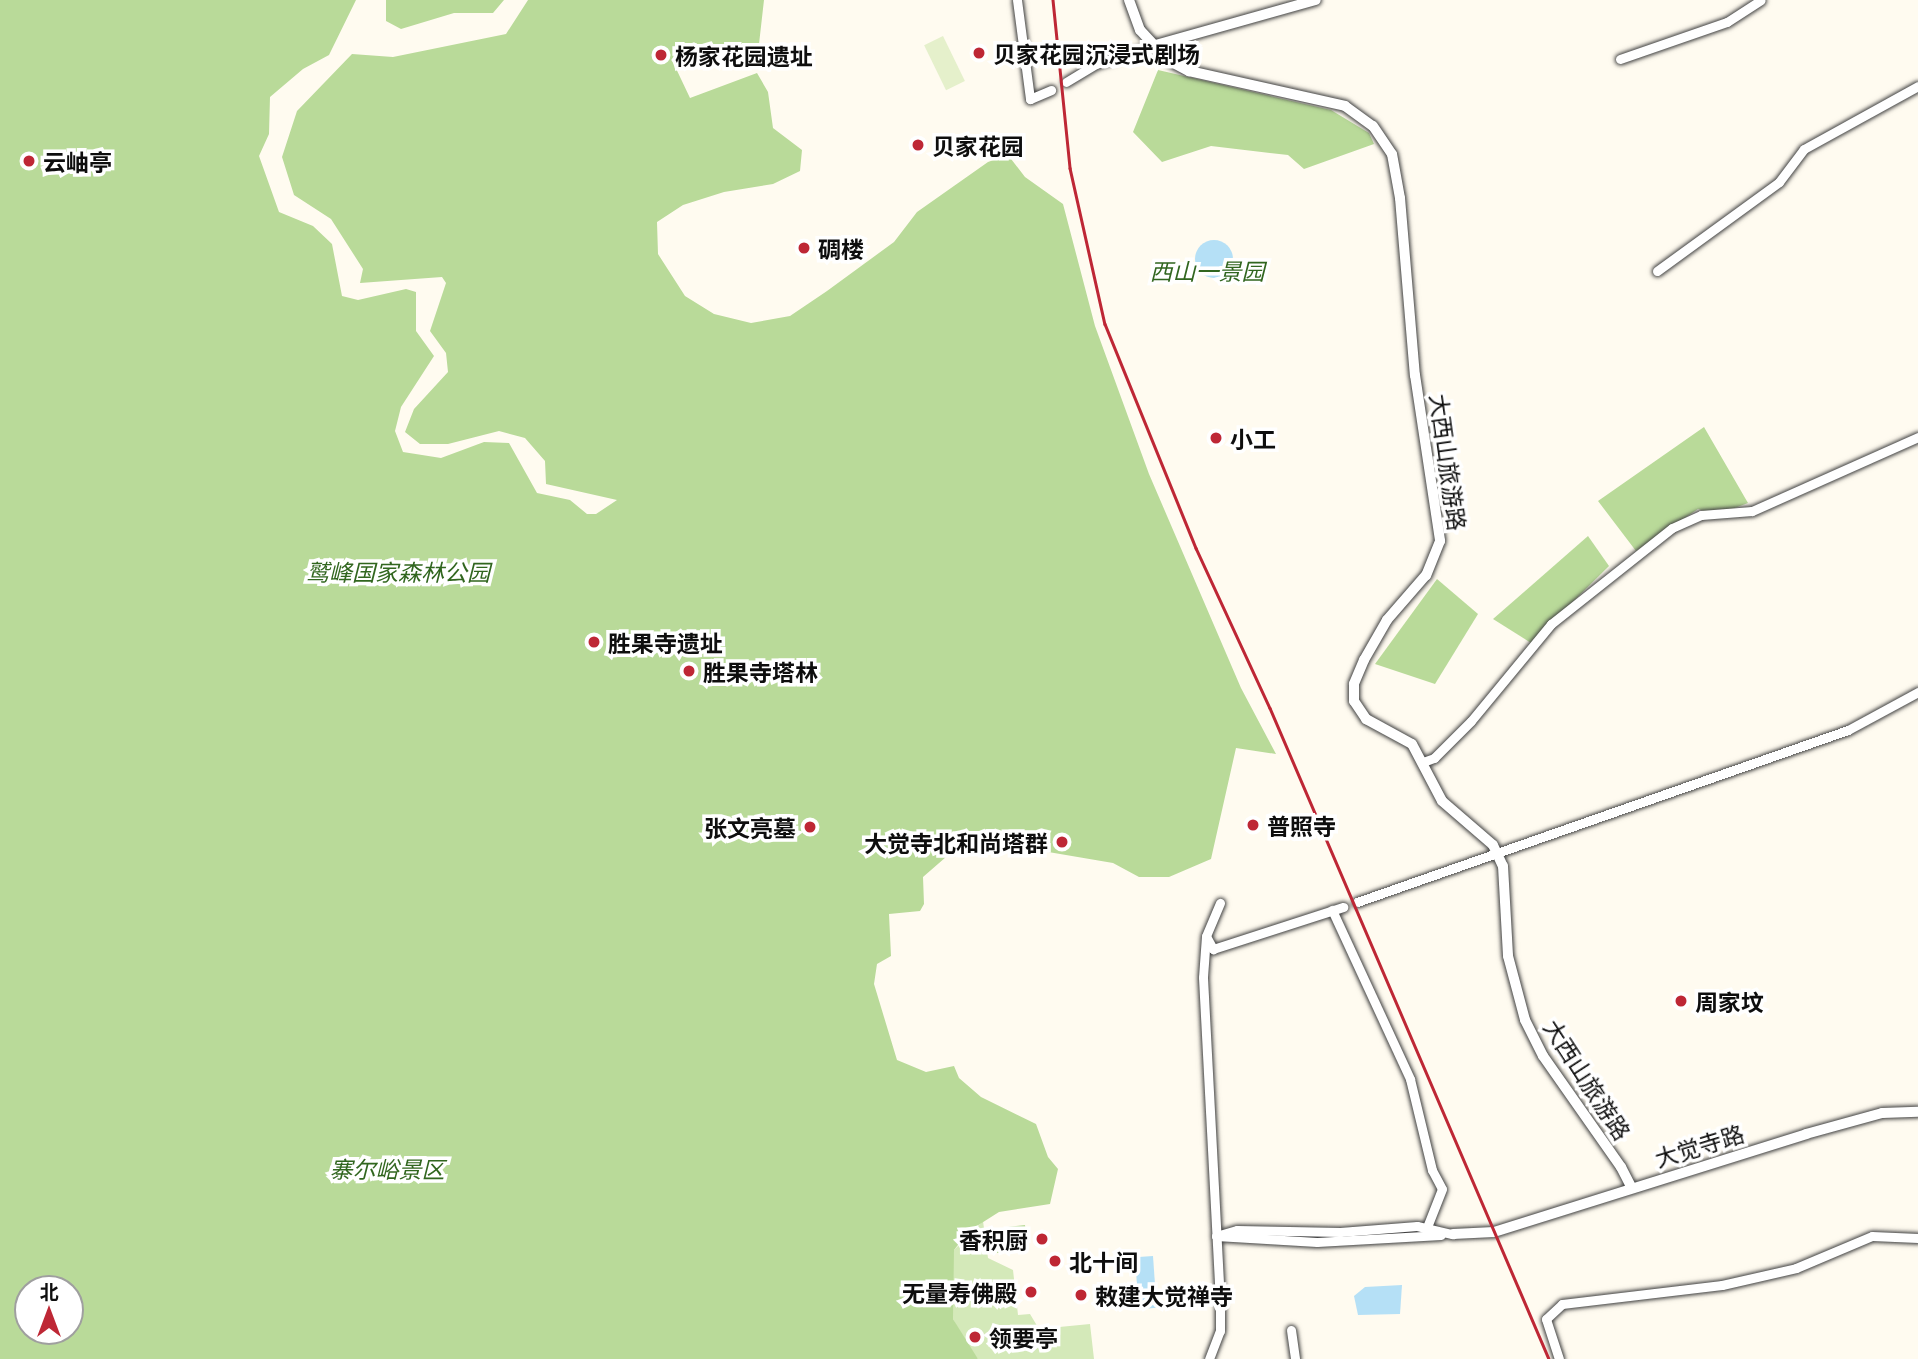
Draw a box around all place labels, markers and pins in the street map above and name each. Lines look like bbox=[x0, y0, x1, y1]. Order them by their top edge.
place label: 贝家花园沉浸式剧场 bbox=[993, 39, 1200, 67]
place label: 杨家花园遗址 bbox=[675, 41, 813, 69]
marker: 贝家花园沉浸式剧场 bbox=[971, 45, 987, 61]
marker: 杨家花园遗址 bbox=[653, 47, 669, 63]
place label: 贝家花园 bbox=[932, 131, 1024, 159]
marker: 贝家花园 bbox=[910, 137, 926, 153]
place label: 云岫亭 bbox=[43, 147, 112, 175]
marker: 云岫亭 bbox=[21, 153, 37, 169]
place label: 碉楼 bbox=[818, 234, 864, 262]
marker: 碉楼 bbox=[796, 240, 812, 256]
place label: 小工 bbox=[1230, 424, 1276, 452]
marker: 小工 bbox=[1208, 430, 1224, 446]
place label: 胜果寺遗址 bbox=[608, 628, 723, 656]
marker: 胜果寺遗址 bbox=[586, 634, 602, 650]
place label: 胜果寺塔林 bbox=[703, 657, 818, 685]
marker: 胜果寺塔林 bbox=[681, 663, 697, 679]
place label: 普照寺 bbox=[1267, 811, 1336, 839]
place label: 张文亮墓 bbox=[704, 813, 796, 841]
marker: 普照寺 bbox=[1245, 817, 1261, 833]
marker: 张文亮墓 bbox=[802, 819, 818, 835]
place label: 大觉寺北和尚塔群 bbox=[864, 828, 1048, 856]
marker: 大觉寺北和尚塔群 bbox=[1054, 834, 1070, 850]
place label: 周家坟 bbox=[1695, 987, 1764, 1015]
marker: 周家坟 bbox=[1673, 993, 1689, 1009]
place label: 香积厨 bbox=[959, 1225, 1028, 1253]
marker: 香积厨 bbox=[1034, 1231, 1050, 1247]
place label: 北十间 bbox=[1069, 1247, 1138, 1275]
marker: 北十间 bbox=[1047, 1253, 1063, 1269]
place label: 无量寿佛殿 bbox=[902, 1278, 1017, 1306]
place label: 敕建大觉禅寺 bbox=[1095, 1281, 1233, 1309]
marker: 无量寿佛殿 bbox=[1023, 1284, 1039, 1300]
marker: 敕建大觉禅寺 bbox=[1073, 1287, 1089, 1303]
place label: 领要亭 bbox=[989, 1323, 1058, 1351]
marker: 领要亭 bbox=[967, 1329, 983, 1345]

